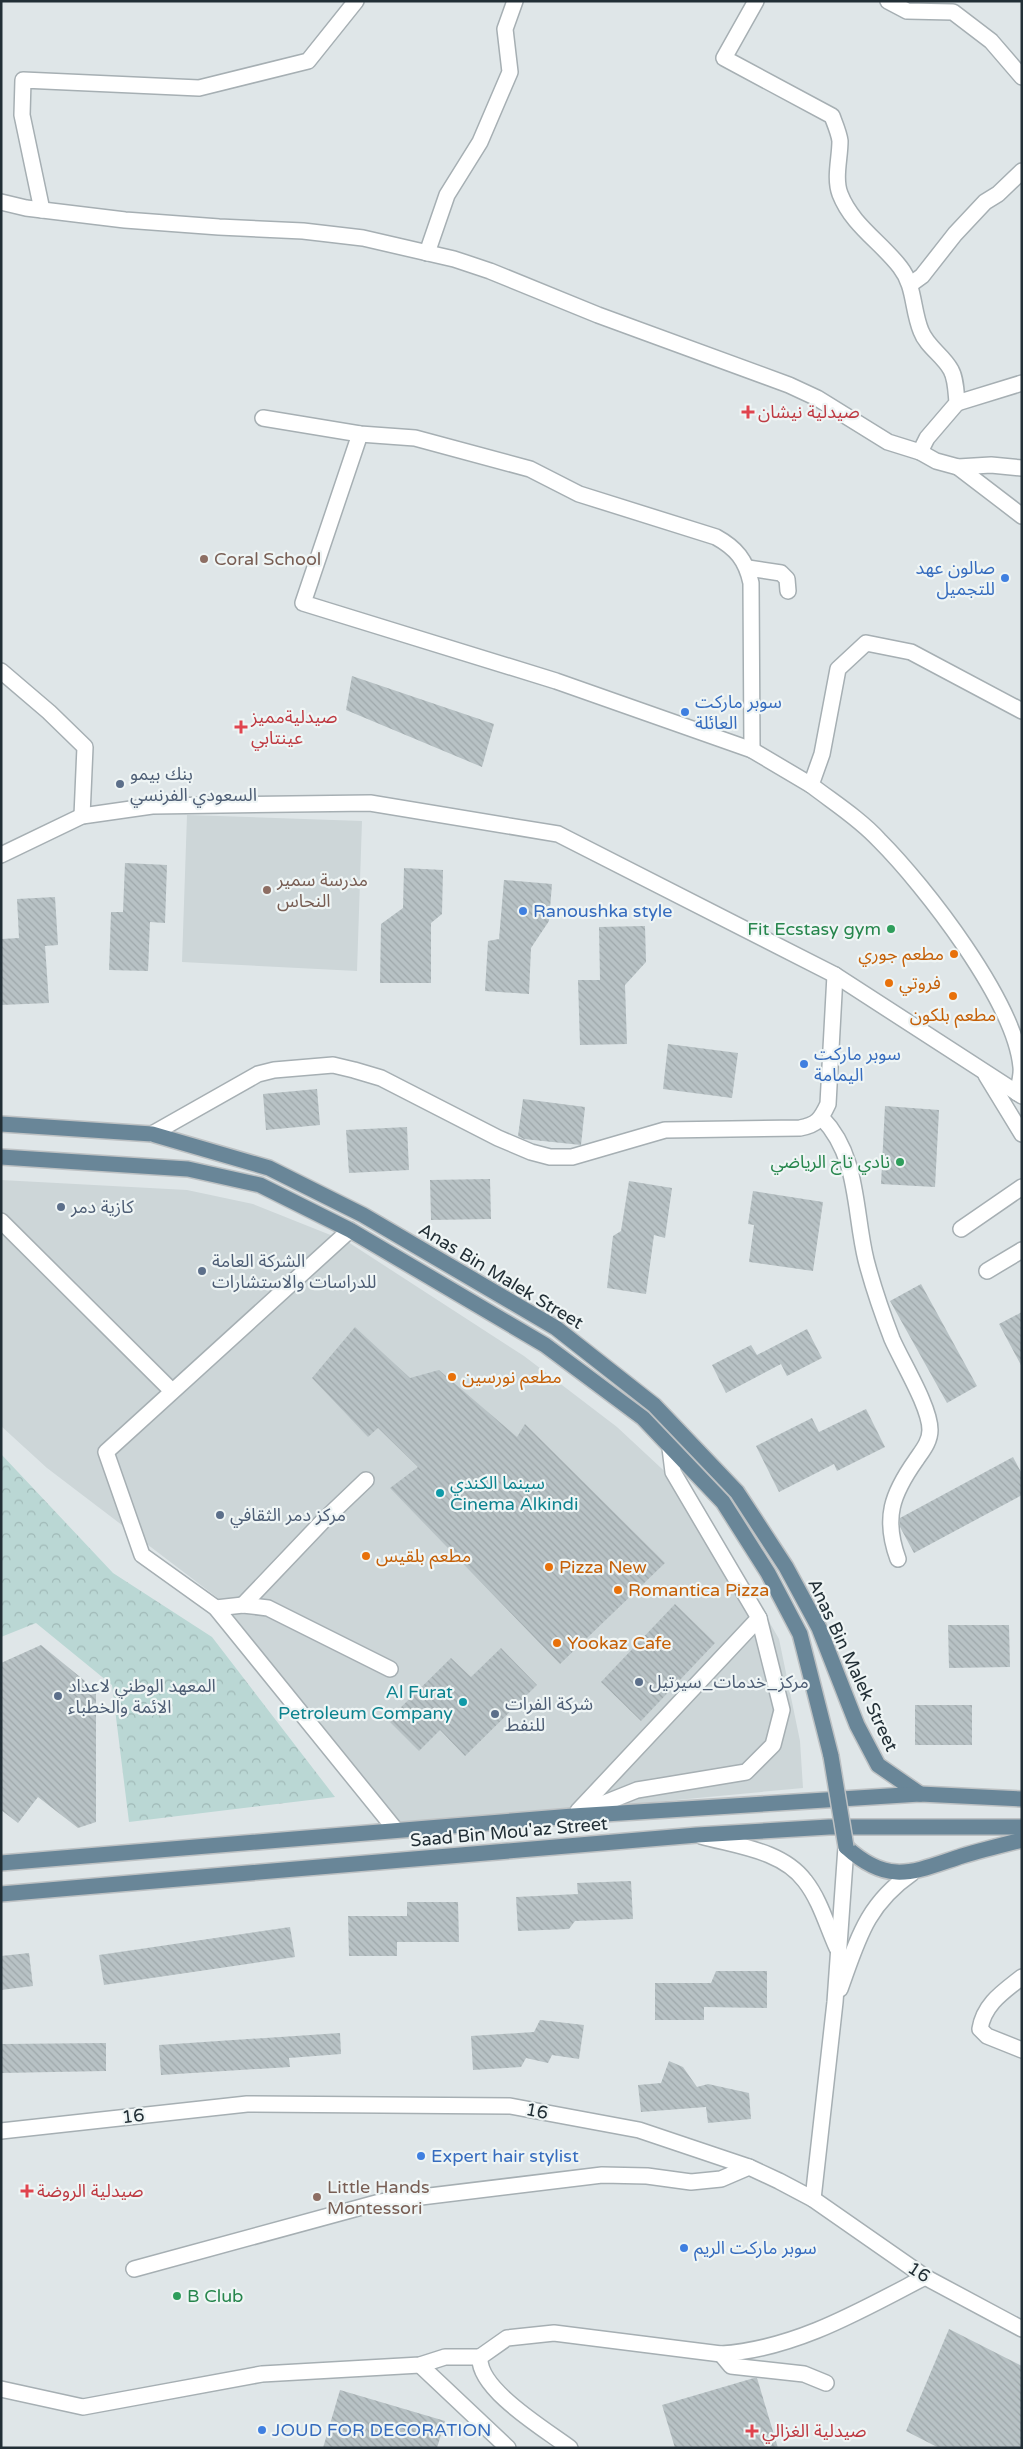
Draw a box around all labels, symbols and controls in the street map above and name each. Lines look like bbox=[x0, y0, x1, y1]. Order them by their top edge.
place label: صيدلية نيشان bbox=[758, 401, 860, 423]
marker: صيدلية نيشان bbox=[742, 406, 754, 418]
place label: Coral School bbox=[214, 548, 321, 570]
marker: Coral School bbox=[198, 553, 210, 565]
place label: صالون عهد للتجميل bbox=[916, 557, 995, 600]
marker: صالون عهد للتجميل bbox=[999, 572, 1011, 584]
place label: سوبر ماركت العائلة bbox=[695, 691, 782, 734]
place label: صيدليةمميز عينتابي bbox=[250, 706, 337, 751]
marker: سوبر ماركت العائلة bbox=[679, 706, 691, 718]
marker: صيدليةمميز عينتابي bbox=[235, 721, 247, 733]
place label: بنك بيمو السعودي الفرنسي bbox=[130, 763, 257, 808]
marker: بنك بيمو السعودي الفرنسي bbox=[114, 778, 126, 790]
place label: مدرسة سمير النحاس bbox=[276, 869, 368, 912]
marker: مدرسة سمير النحاس bbox=[261, 884, 273, 896]
place label: Ranoushka style bbox=[533, 900, 673, 922]
marker: Ranoushka style bbox=[517, 905, 529, 917]
place label: Fit Ecstasy gym bbox=[747, 918, 881, 940]
marker: Fit Ecstasy gym bbox=[885, 923, 897, 935]
place label: مطعم جوري bbox=[858, 943, 944, 967]
marker: مطعم جوري bbox=[948, 948, 960, 960]
place label: فروتي bbox=[899, 972, 941, 996]
marker: فروتي bbox=[883, 977, 895, 989]
marker: مطعم بلكون bbox=[947, 990, 959, 1002]
place label: مطعم بلكون bbox=[910, 1004, 996, 1028]
place label: سوبر ماركت اليمامة bbox=[814, 1043, 901, 1086]
marker: سوبر ماركت اليمامة bbox=[798, 1058, 810, 1070]
place label: نادي تاج الرياضي bbox=[770, 1151, 890, 1175]
marker: نادي تاج الرياضي bbox=[894, 1156, 906, 1168]
place label: كازية دمر bbox=[70, 1196, 134, 1218]
marker: كازية دمر bbox=[55, 1201, 67, 1213]
street label: Anas Bin Malek Street bbox=[415, 1218, 587, 1334]
place label: الشركة العامة للدراسات والاستشارات bbox=[212, 1250, 376, 1293]
marker: الشركة العامة للدراسات والاستشارات bbox=[196, 1265, 208, 1277]
place label: مطعم نورسين bbox=[462, 1366, 562, 1390]
marker: مطعم نورسين bbox=[446, 1371, 458, 1383]
place label: سينما الكندي Cinema Alkindi bbox=[450, 1472, 578, 1515]
marker: سينما الكندي Cinema Alkindi bbox=[434, 1487, 446, 1499]
place label: مركز دمر الثقافي bbox=[230, 1504, 346, 1528]
marker: مركز دمر الثقافي bbox=[214, 1509, 226, 1521]
place label: مطعم بلقيس bbox=[376, 1545, 471, 1569]
marker: مطعم بلقيس bbox=[360, 1550, 372, 1562]
place label: Pizza New bbox=[559, 1556, 647, 1578]
marker: Pizza New bbox=[543, 1561, 555, 1573]
street label: Anas Bin Malek Street bbox=[803, 1575, 903, 1755]
place label: Romantica Pizza bbox=[628, 1579, 769, 1601]
marker: Romantica Pizza bbox=[612, 1584, 624, 1596]
place label: Yookaz Cafe bbox=[567, 1632, 671, 1654]
marker: Yookaz Cafe bbox=[551, 1637, 563, 1649]
place label: مركز_خدمات_سيرتيل bbox=[649, 1671, 809, 1693]
place label: المعهد الوطني لاعداد الائمة والخطباء bbox=[68, 1675, 216, 1718]
marker: مركز_خدمات_سيرتيل bbox=[633, 1676, 645, 1688]
place label: Al Furat Petroleum Company bbox=[278, 1681, 453, 1724]
marker: المعهد الوطني لاعداد الائمة والخطباء bbox=[52, 1690, 64, 1702]
place label: شركة الفرات للنفط bbox=[505, 1693, 593, 1736]
marker: Al Furat Petroleum Company bbox=[457, 1696, 469, 1708]
marker: شركة الفرات للنفط bbox=[489, 1708, 501, 1720]
street label: Saad Bin Mou'az Street bbox=[409, 1812, 609, 1852]
street label: 16 bbox=[524, 2098, 550, 2124]
street label: 16 bbox=[121, 2104, 145, 2128]
place label: Expert hair stylist bbox=[431, 2145, 579, 2167]
marker: Expert hair stylist bbox=[415, 2150, 427, 2162]
place label: Little Hands Montessori bbox=[327, 2176, 430, 2219]
place label: صيدلية الروضة bbox=[37, 2180, 144, 2202]
marker: صيدلية الروضة bbox=[21, 2185, 33, 2197]
marker: Little Hands Montessori bbox=[311, 2191, 323, 2203]
place label: سوبر ماركت الريم bbox=[694, 2237, 817, 2261]
marker: سوبر ماركت الريم bbox=[678, 2242, 690, 2254]
street label: 16 bbox=[904, 2257, 934, 2287]
place label: B Club bbox=[187, 2285, 243, 2307]
marker: B Club bbox=[171, 2290, 183, 2302]
place label: JOUD FOR DECORATION bbox=[272, 2419, 491, 2441]
place label: صيدلية الغزالي bbox=[762, 2420, 867, 2444]
marker: JOUD FOR DECORATION bbox=[256, 2424, 268, 2436]
marker: صيدلية الغزالي bbox=[746, 2425, 758, 2437]

